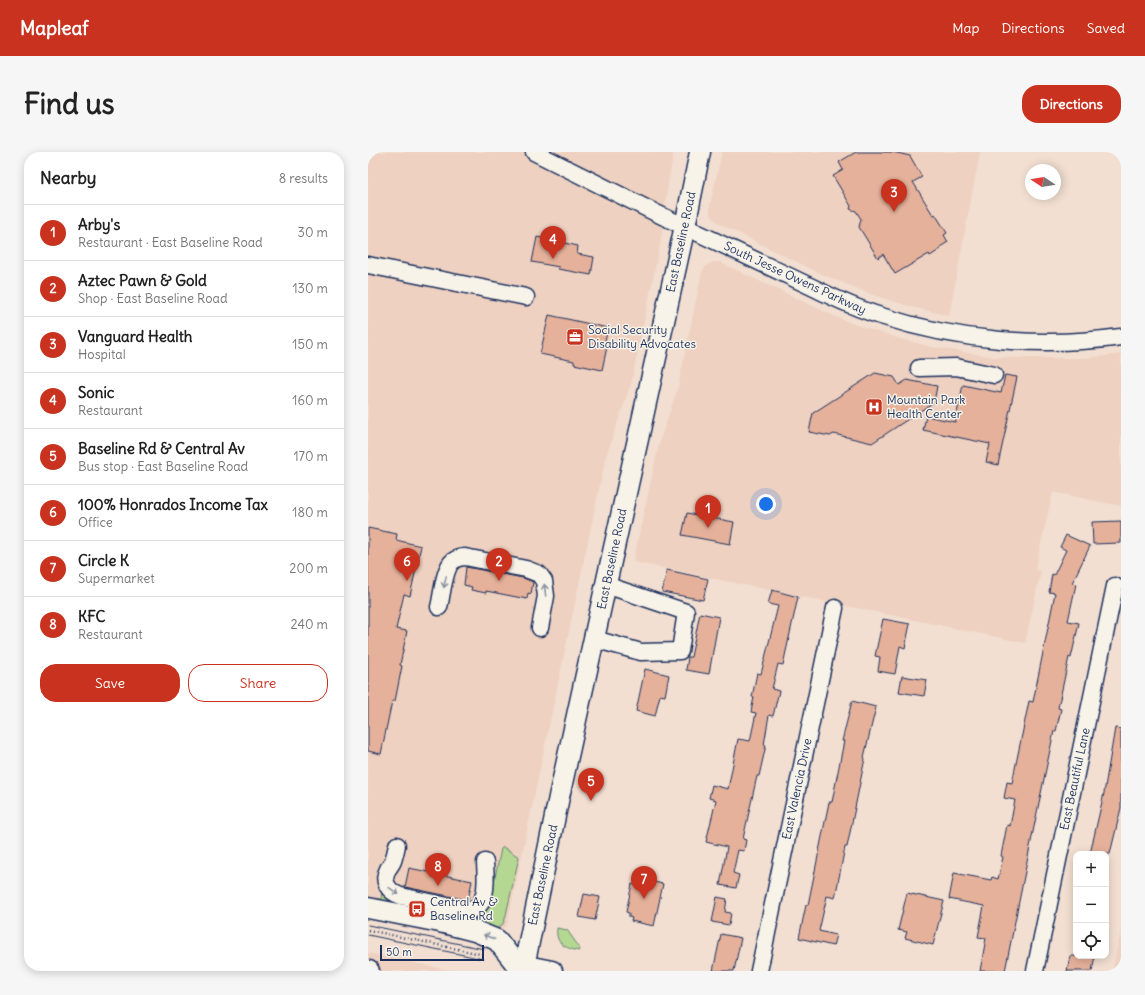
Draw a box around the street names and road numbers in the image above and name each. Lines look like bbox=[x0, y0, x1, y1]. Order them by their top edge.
street label: East Baseline Road bbox=[663, 190, 699, 294]
street label: South Jesse Owens Parkway bbox=[722, 238, 869, 317]
street label: East Baseline Road bbox=[594, 507, 630, 611]
street label: East Beautiful Lane bbox=[1056, 726, 1093, 831]
street label: East Valencia Drive bbox=[778, 737, 815, 841]
street label: East Baseline Road bbox=[525, 823, 561, 927]

